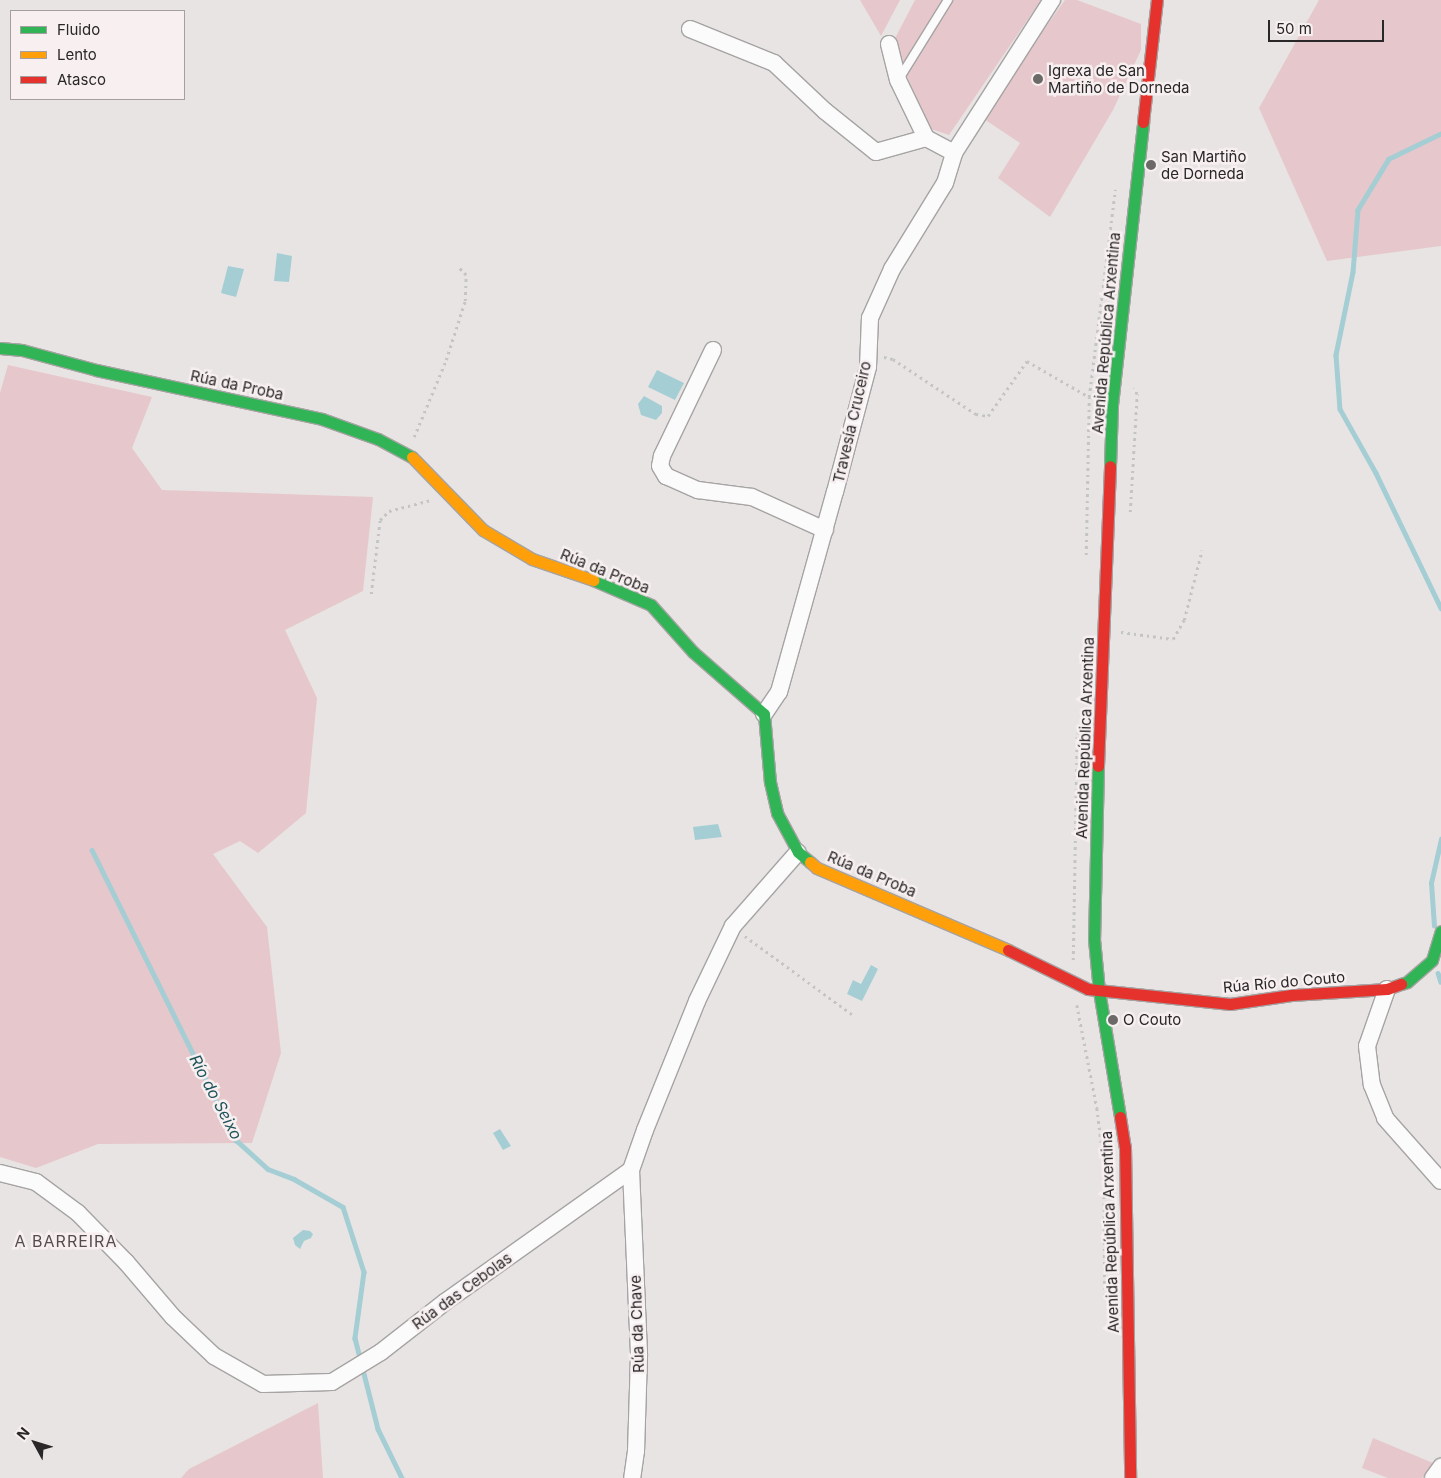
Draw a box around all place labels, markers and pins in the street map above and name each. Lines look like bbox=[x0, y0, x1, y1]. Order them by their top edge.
place label: Igrexa de San Martiño de Dorneda bbox=[1048, 61, 1190, 96]
marker: Igrexa de San Martiño de Dorneda bbox=[1032, 73, 1044, 85]
place label: San Martiño de Dorneda bbox=[1161, 147, 1246, 182]
marker: San Martiño de Dorneda bbox=[1145, 159, 1157, 171]
place label: O Couto bbox=[1123, 1011, 1181, 1029]
marker: O Couto bbox=[1107, 1014, 1119, 1026]

